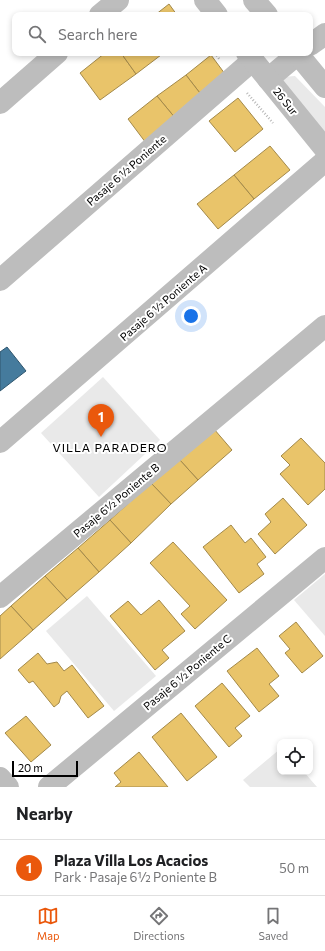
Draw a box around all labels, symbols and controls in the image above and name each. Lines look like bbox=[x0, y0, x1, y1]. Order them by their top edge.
search box bbox=[12, 12, 313, 56]
icon: search bbox=[26, 23, 48, 45]
text: Search here bbox=[58, 25, 137, 43]
street label: 26 Sur bbox=[271, 85, 301, 118]
street label: Pasaje 6 ½ Poniente bbox=[84, 132, 168, 208]
street label: Pasaje 6 ½ Poniente A bbox=[117, 261, 209, 343]
your location bbox=[181, 306, 201, 326]
pin: 1 bbox=[88, 404, 114, 437]
district label: VILLA PARADERO bbox=[52, 440, 168, 454]
street label: Pasaje 6½ Poniente B bbox=[70, 460, 162, 540]
street label: Pasaje 6 ½ Poniente C bbox=[140, 632, 234, 712]
map controls bbox=[277, 739, 313, 775]
button: locate bbox=[277, 739, 313, 775]
scale bar bbox=[12, 759, 78, 778]
text: 20 m bbox=[18, 761, 43, 774]
text: Nearby bbox=[16, 803, 73, 824]
text: Plaza Villa Los Acacios bbox=[54, 851, 208, 869]
text: 1 bbox=[26, 860, 32, 876]
text: 50 m bbox=[279, 860, 309, 876]
text: Park · Pasaje 6½ Poniente B bbox=[54, 869, 217, 885]
tab: Map bbox=[37, 905, 60, 942]
tab: Directions bbox=[133, 905, 185, 942]
tab: Saved bbox=[258, 905, 288, 942]

